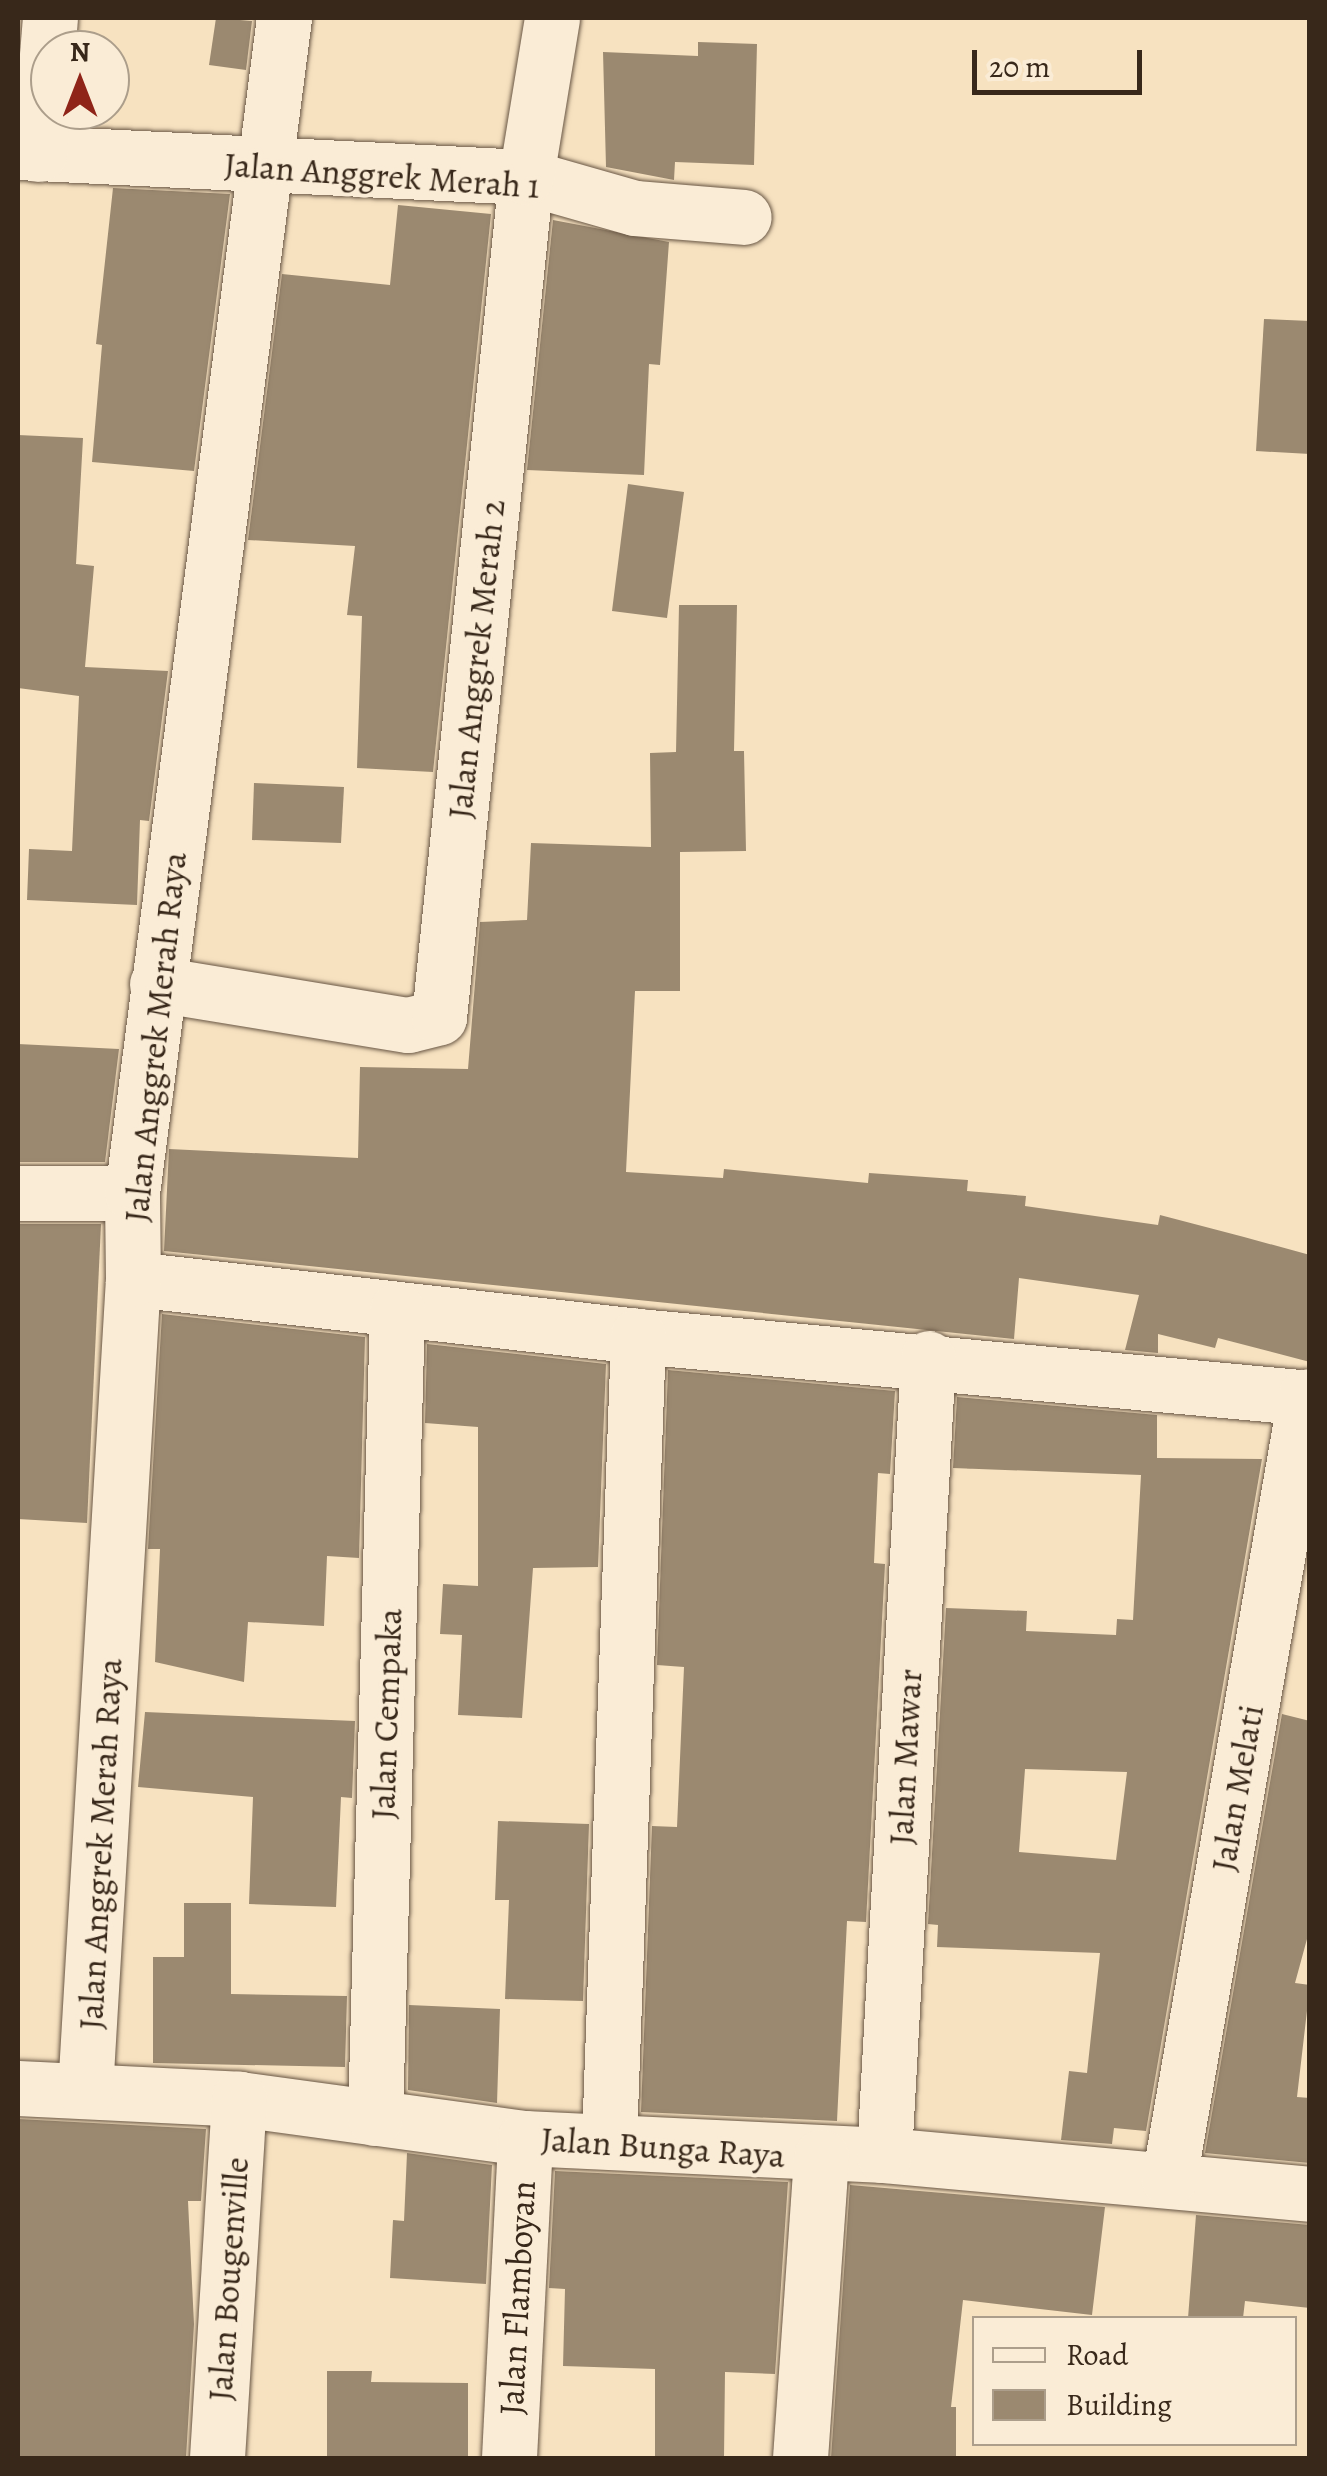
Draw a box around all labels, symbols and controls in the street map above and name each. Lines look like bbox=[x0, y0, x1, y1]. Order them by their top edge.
north arrow bbox=[30, 30, 130, 130]
scale bar bbox=[977, 30, 1147, 92]
text: N bbox=[70, 33, 90, 71]
text: 20 m bbox=[989, 47, 1050, 87]
street label: Jalan Anggrek Merah 1 bbox=[223, 143, 541, 207]
street label: Jalan Anggrek Merah 2 bbox=[438, 497, 514, 821]
street label: Jalan Anggrek Merah Raya bbox=[115, 850, 195, 1224]
street label: Jalan Cempaka bbox=[361, 1608, 411, 1820]
street label: Jalan Anggrek Merah Raya bbox=[69, 1657, 131, 2031]
street label: Jalan Mawar bbox=[879, 1668, 931, 1846]
street label: Jalan Melati bbox=[1202, 1701, 1272, 1875]
street label: Jalan Bunga Raya bbox=[539, 2118, 787, 2176]
street label: Jalan Bougenville bbox=[199, 2156, 257, 2402]
street label: Jalan Flamboyan bbox=[490, 2180, 544, 2416]
legend bbox=[972, 2316, 1297, 2446]
text: Road bbox=[1066, 2335, 1128, 2375]
text: Building bbox=[1066, 2385, 1172, 2425]

